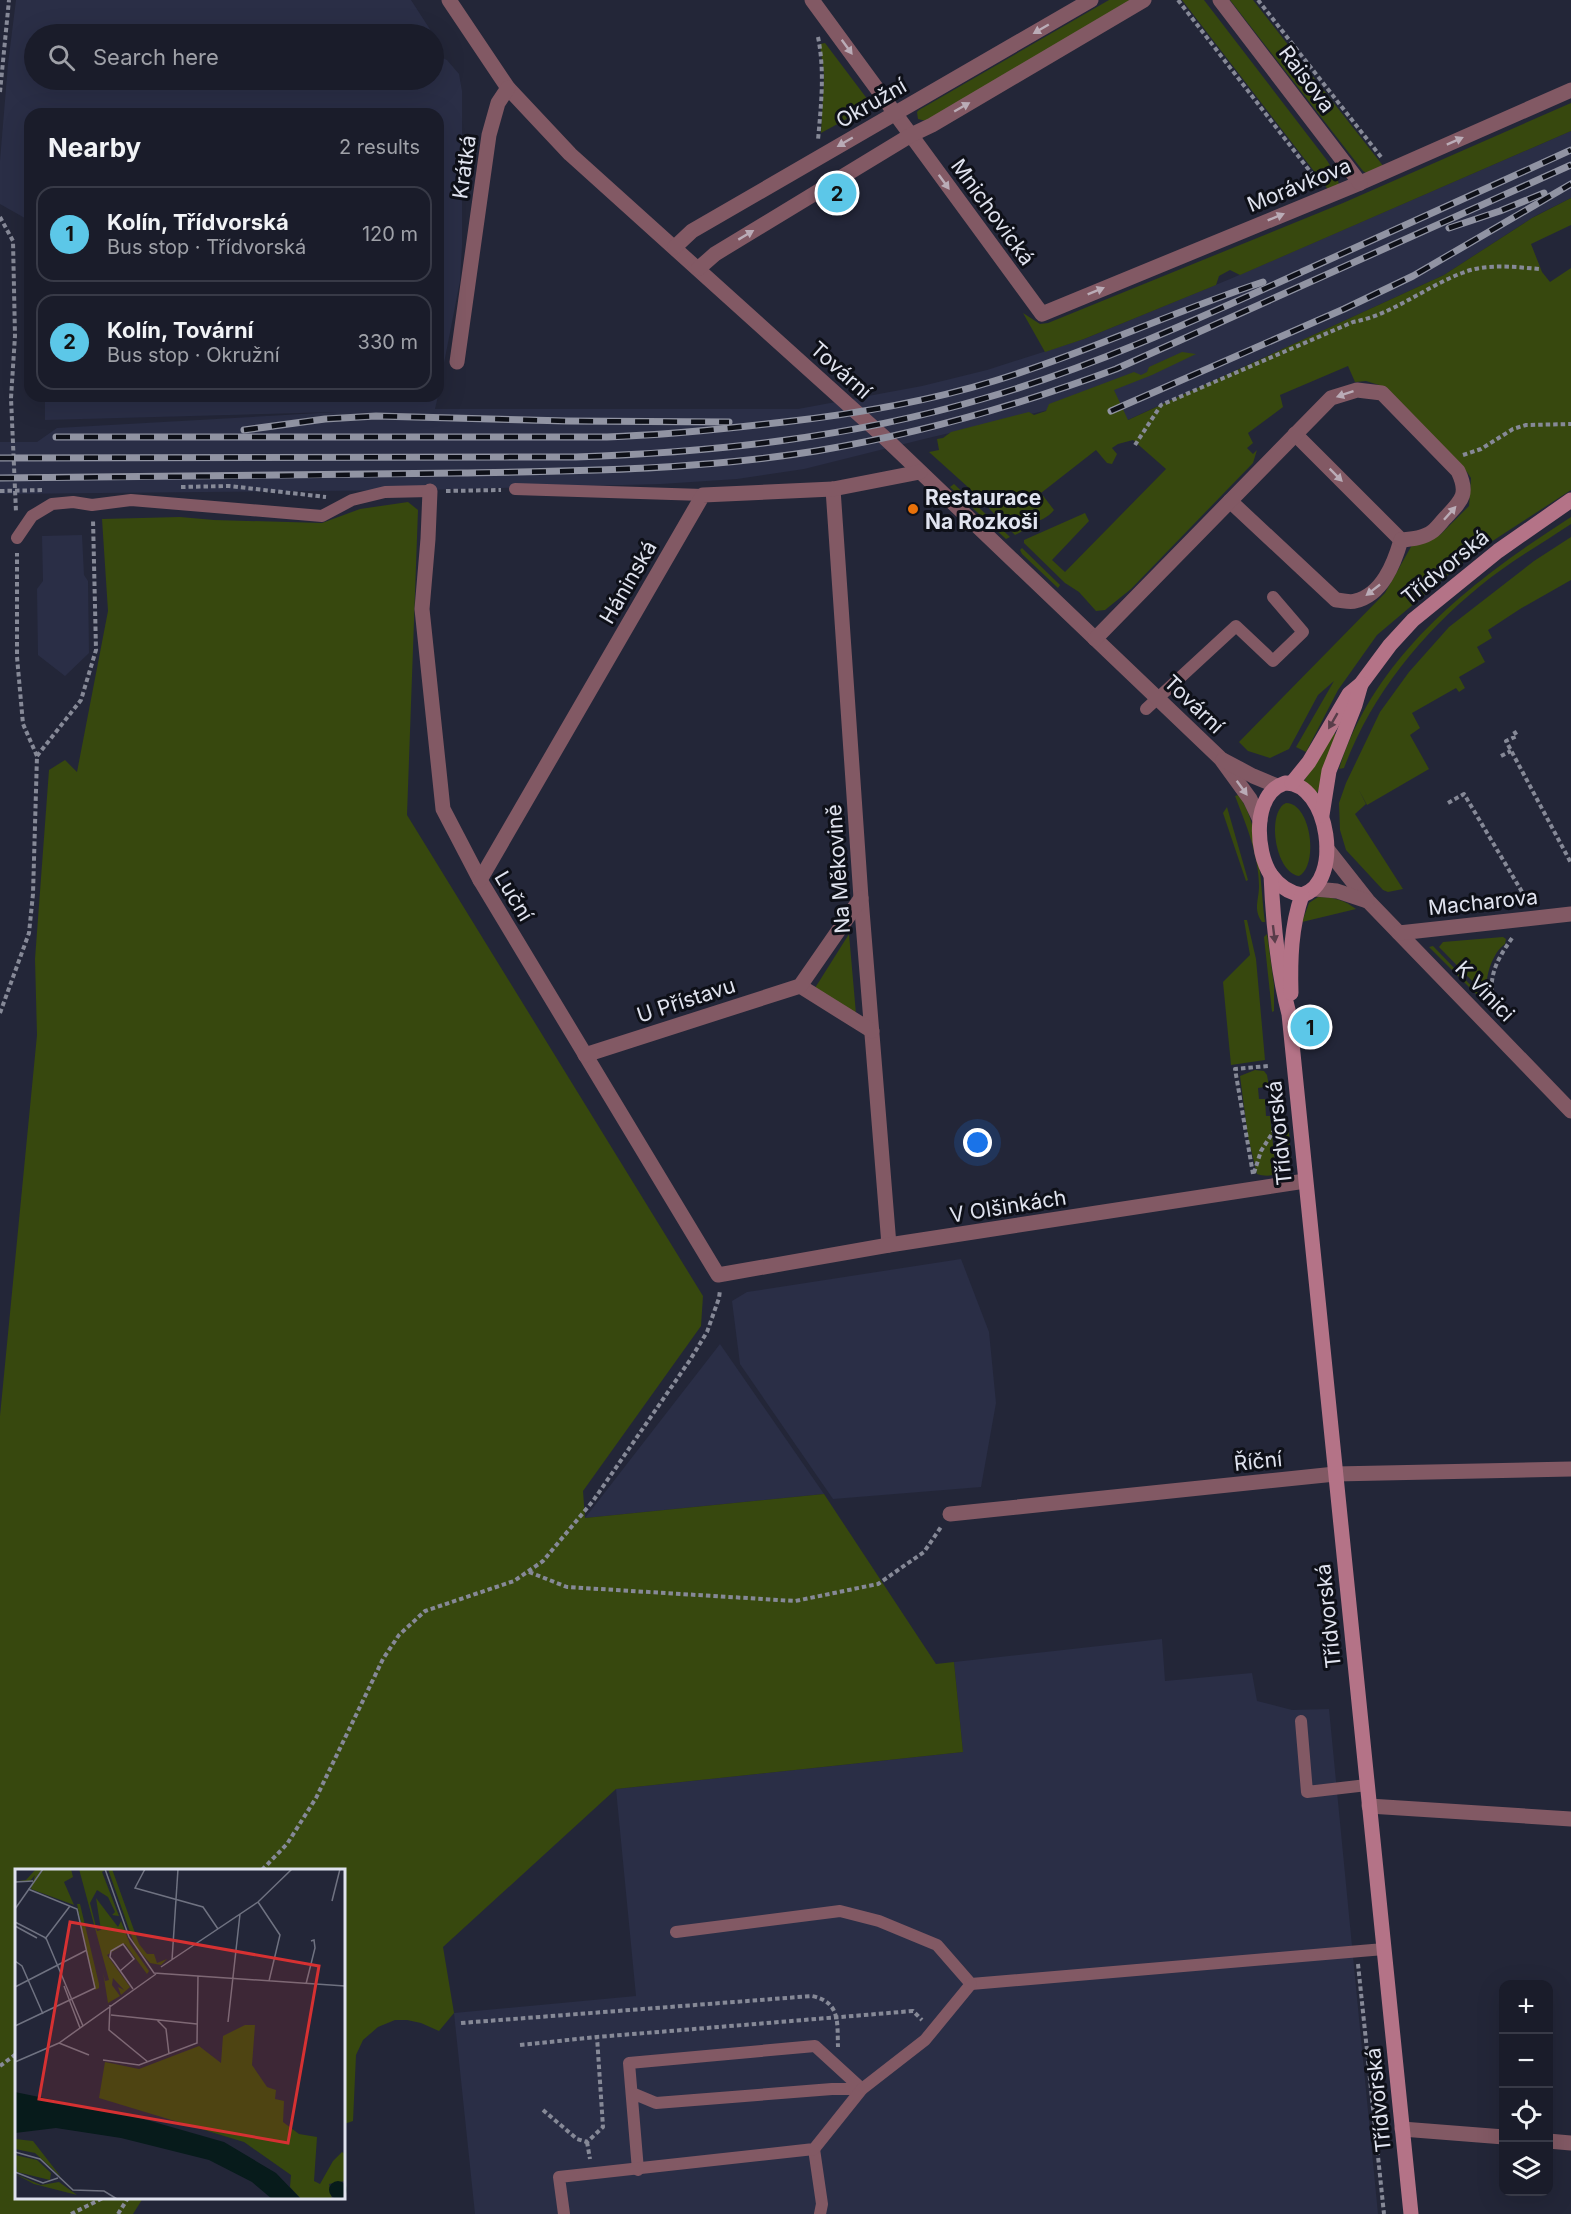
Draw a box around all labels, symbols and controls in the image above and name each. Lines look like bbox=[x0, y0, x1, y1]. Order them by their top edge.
search box bbox=[24, 24, 444, 90]
one-way arrow bbox=[1032, 24, 1049, 34]
one-way arrow bbox=[841, 39, 853, 55]
icon: search bbox=[45, 41, 78, 74]
street label: Raisova bbox=[1274, 41, 1340, 117]
text: Search here bbox=[93, 44, 219, 70]
street label: Okružní bbox=[831, 72, 911, 133]
one-way arrow bbox=[954, 101, 970, 112]
text: Nearby bbox=[48, 132, 141, 163]
street label: Krátká bbox=[447, 134, 481, 200]
text: 2 results bbox=[339, 135, 420, 159]
one-way arrow bbox=[1447, 136, 1464, 145]
one-way arrow bbox=[837, 137, 853, 148]
street label: Morávkova bbox=[1244, 153, 1354, 217]
street label: Mnichovická bbox=[946, 154, 1040, 270]
pin: 2 bbox=[818, 170, 856, 216]
one-way arrow bbox=[938, 175, 950, 190]
text: Kolín, Třídvorská bbox=[107, 209, 289, 235]
one-way arrow bbox=[1267, 212, 1285, 221]
text: 1 bbox=[65, 222, 74, 246]
text: 120 m bbox=[362, 222, 418, 246]
one-way arrow bbox=[738, 229, 754, 240]
text: Bus stop · Třídvorská bbox=[107, 235, 306, 259]
one-way arrow bbox=[1087, 286, 1105, 296]
text: Kolín, Tovární bbox=[107, 317, 254, 343]
text: 2 bbox=[63, 330, 76, 354]
text: 330 m bbox=[358, 330, 418, 354]
street label: Tovární bbox=[805, 336, 877, 404]
text: Bus stop · Okružní bbox=[107, 343, 280, 367]
one-way arrow bbox=[1336, 389, 1354, 399]
one-way arrow bbox=[1329, 467, 1343, 481]
place label: Restaurace Na Rozkoši bbox=[925, 485, 1041, 534]
marker: Restaurace Na Rozkoši bbox=[906, 502, 920, 516]
one-way arrow bbox=[1443, 506, 1456, 521]
street label: Třídvorská bbox=[1396, 524, 1494, 610]
street label: Háninská bbox=[594, 536, 662, 628]
one-way arrow bbox=[1365, 583, 1381, 596]
street label: Tovární bbox=[1159, 670, 1230, 739]
one-way arrow bbox=[1328, 713, 1338, 730]
one-way arrow bbox=[1236, 780, 1248, 796]
street label: Na Měkovině bbox=[821, 804, 855, 934]
street label: Luční bbox=[489, 867, 539, 926]
street label: Macharova bbox=[1427, 884, 1539, 920]
one-way arrow bbox=[1269, 924, 1279, 943]
street label: K Vinici bbox=[1450, 956, 1520, 1026]
street label: U Přístavu bbox=[634, 972, 738, 1028]
pin: 1 bbox=[1290, 1004, 1330, 1050]
street label: Třídvorská bbox=[1261, 1080, 1297, 1186]
your location bbox=[963, 1128, 992, 1157]
street label: V Olšinkách bbox=[948, 1184, 1068, 1228]
street label: Říční bbox=[1233, 1445, 1284, 1476]
street label: Třídvorská bbox=[1310, 1563, 1346, 1669]
inset map bbox=[15, 1869, 345, 2199]
map controls bbox=[1499, 1980, 1553, 2196]
button: + bbox=[1499, 1980, 1553, 2034]
button: − bbox=[1499, 2034, 1553, 2088]
street label: Třídvorská bbox=[1360, 2047, 1396, 2153]
button: locate bbox=[1499, 2088, 1553, 2142]
button: layers bbox=[1499, 2142, 1553, 2196]

